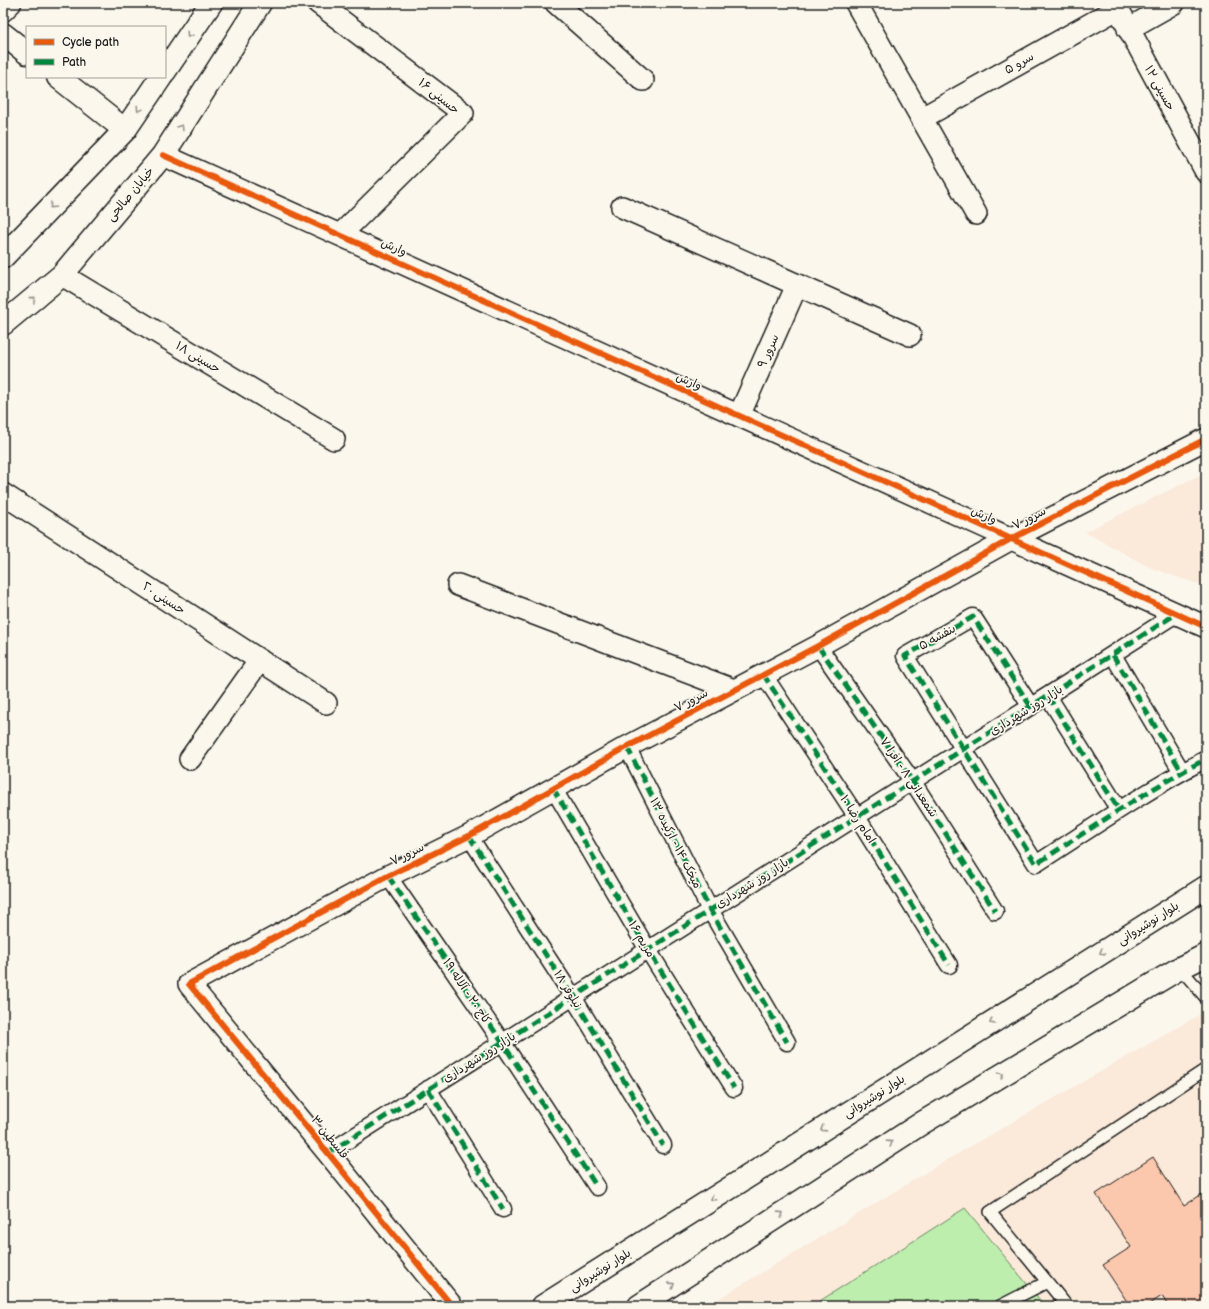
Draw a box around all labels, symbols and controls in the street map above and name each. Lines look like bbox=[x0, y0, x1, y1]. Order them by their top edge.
legend bbox=[26, 26, 166, 78]
one-way arrow bbox=[187, 31, 194, 38]
text: Cycle path bbox=[62, 35, 119, 50]
street label: سرو ۵ bbox=[1002, 49, 1037, 78]
text: Path bbox=[62, 55, 87, 70]
street label: حسینی ۱۲ bbox=[1141, 63, 1178, 113]
street label: حسینی ۱۶ bbox=[415, 75, 462, 117]
one-way arrow bbox=[137, 105, 144, 112]
one-way arrow bbox=[176, 124, 184, 131]
street label: خيابان صالحی bbox=[103, 164, 157, 224]
one-way arrow bbox=[50, 201, 57, 209]
street label: وارش bbox=[379, 235, 409, 260]
one-way arrow bbox=[28, 296, 36, 303]
street label: سرور ۹ bbox=[754, 332, 782, 370]
street label: حسینی ۱۸ bbox=[173, 338, 223, 377]
street label: وارش bbox=[674, 369, 704, 394]
street label: وارش bbox=[969, 503, 999, 528]
street label: سرور ۷ bbox=[1010, 504, 1049, 533]
street label: حسینی ٢٠ bbox=[139, 579, 188, 618]
street label: بنفشه ۵ bbox=[916, 621, 958, 654]
street label: بازار روز شهرداری bbox=[987, 682, 1066, 739]
street label: سرور ۷ bbox=[672, 685, 711, 716]
street label: شمعدانی ۸ - افرا ۷ bbox=[876, 734, 941, 820]
street label: امام رضا ۱۰ bbox=[836, 792, 879, 847]
street label: میخک ۱۴ - ارکیده ۱۳ bbox=[646, 795, 705, 891]
street label: سرور ۷ bbox=[388, 840, 427, 869]
street label: بازار روز شهرداری bbox=[713, 855, 792, 912]
street label: بلوار نوشیروانی bbox=[1115, 899, 1182, 948]
street label: مریم ۱۶ bbox=[624, 918, 658, 961]
one-way arrow bbox=[1099, 948, 1106, 955]
street label: کاج ۲۰ - آلاله ۱۹ bbox=[438, 956, 494, 1027]
street label: نیلوفر ۱۸ bbox=[550, 967, 585, 1011]
one-way arrow bbox=[989, 1017, 996, 1025]
street label: بازار روز شهرداری bbox=[440, 1029, 519, 1086]
street label: بلوار نوشیروانی bbox=[841, 1072, 908, 1121]
one-way arrow bbox=[997, 1073, 1004, 1080]
street label: فلسطین ۳ bbox=[308, 1113, 352, 1162]
one-way arrow bbox=[820, 1124, 827, 1132]
one-way arrow bbox=[886, 1140, 893, 1148]
one-way arrow bbox=[710, 1194, 717, 1201]
one-way arrow bbox=[777, 1211, 784, 1219]
street label: بلوار نوشیروانی bbox=[567, 1246, 634, 1295]
one-way arrow bbox=[668, 1282, 675, 1290]

